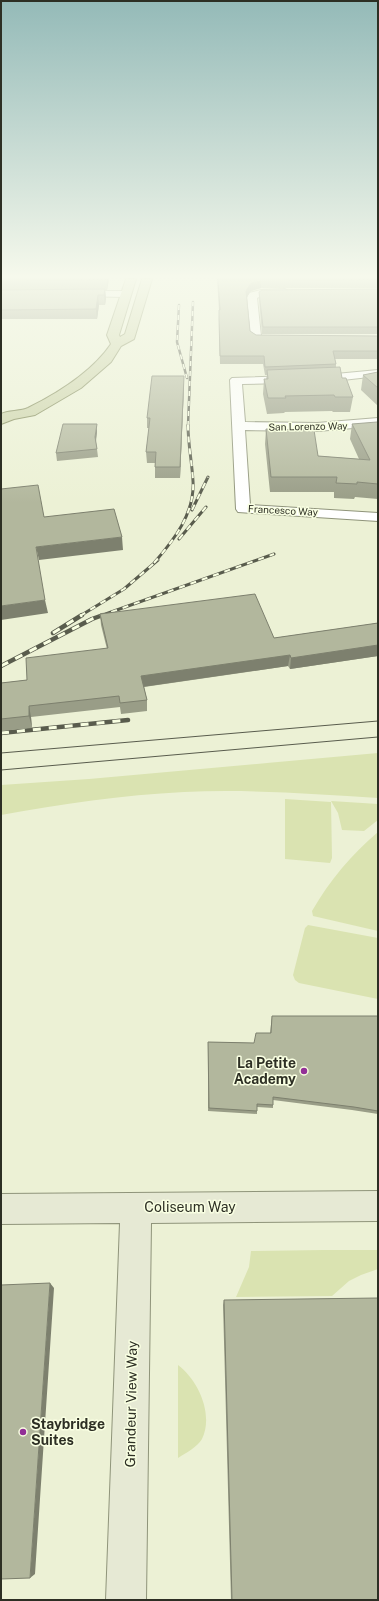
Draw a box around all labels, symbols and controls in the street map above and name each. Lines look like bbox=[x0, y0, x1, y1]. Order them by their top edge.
street label: San Lorenzo Way bbox=[268, 419, 348, 433]
street label: Francesco Way bbox=[248, 502, 319, 518]
place label: La Petite Academy bbox=[234, 1055, 296, 1087]
marker: La Petite Academy bbox=[299, 1066, 309, 1076]
street label: Coliseum Way bbox=[144, 1199, 236, 1215]
street label: Grandeur View Way bbox=[122, 1340, 140, 1467]
place label: Staybridge Suites bbox=[31, 1416, 105, 1448]
marker: Staybridge Suites bbox=[18, 1427, 28, 1437]

